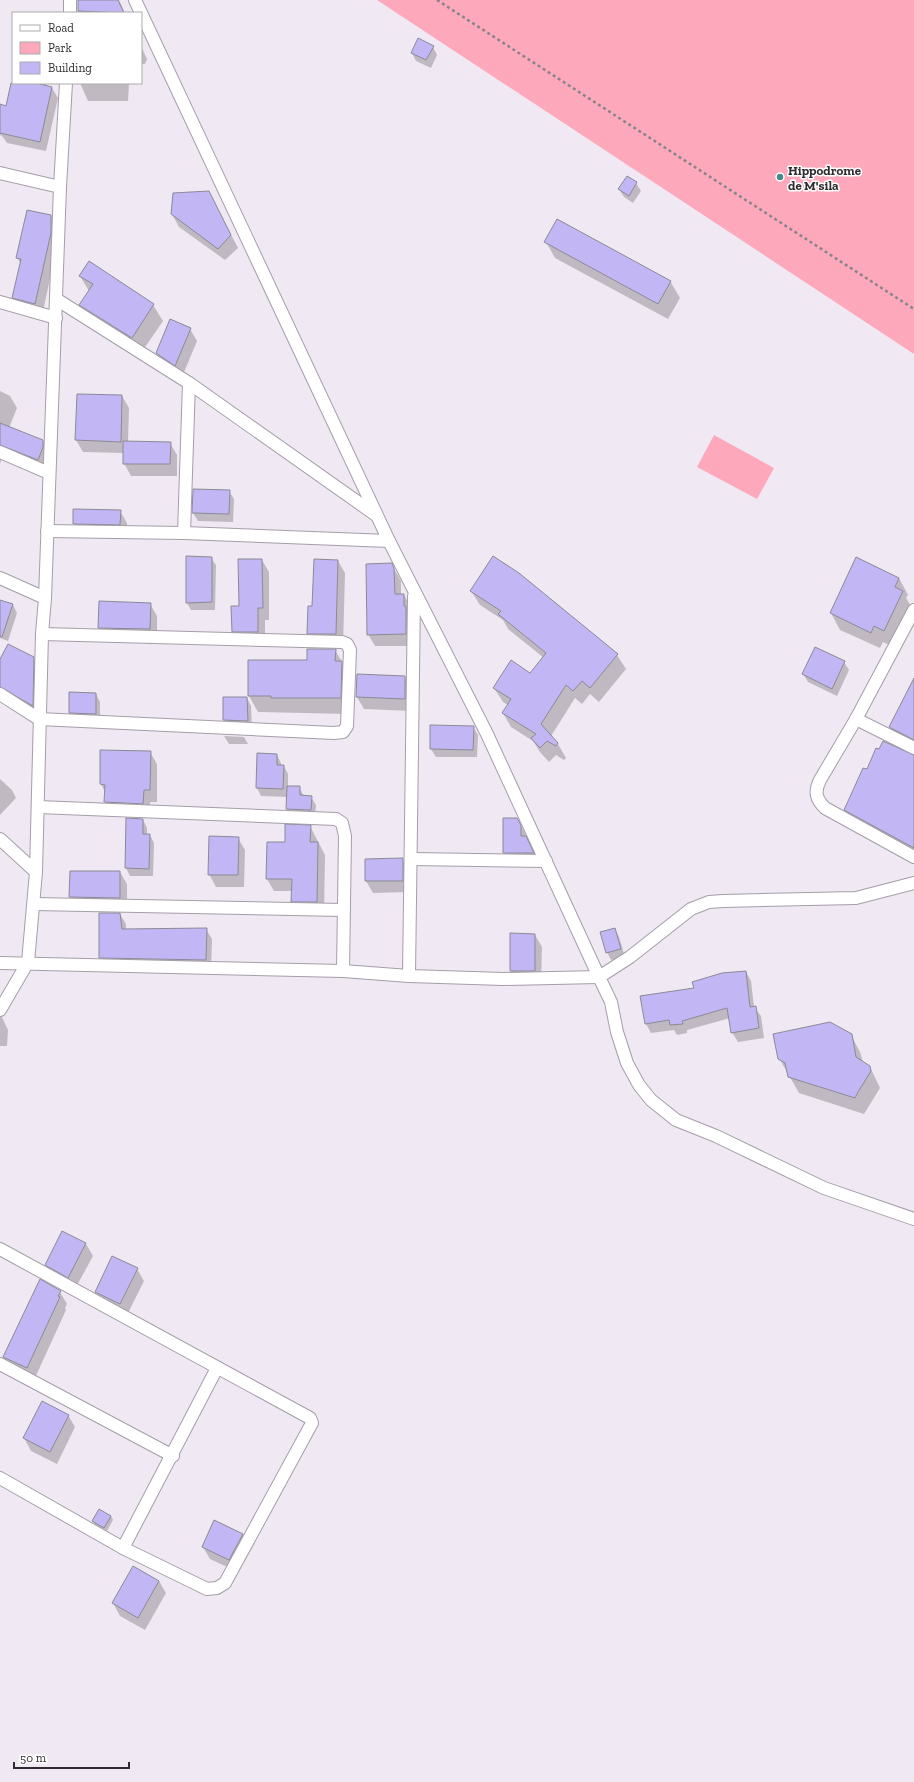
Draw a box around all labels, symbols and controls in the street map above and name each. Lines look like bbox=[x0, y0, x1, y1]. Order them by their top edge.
legend bbox=[12, 12, 142, 84]
text: Road bbox=[48, 21, 74, 35]
text: Park bbox=[48, 41, 73, 55]
text: Building bbox=[48, 61, 92, 75]
place label: Hippodrome de M'sila bbox=[788, 163, 862, 193]
marker: Hippodrome de M'sila bbox=[775, 172, 785, 182]
scale bar bbox=[14, 1744, 129, 1770]
text: 50 m bbox=[20, 1751, 47, 1765]

